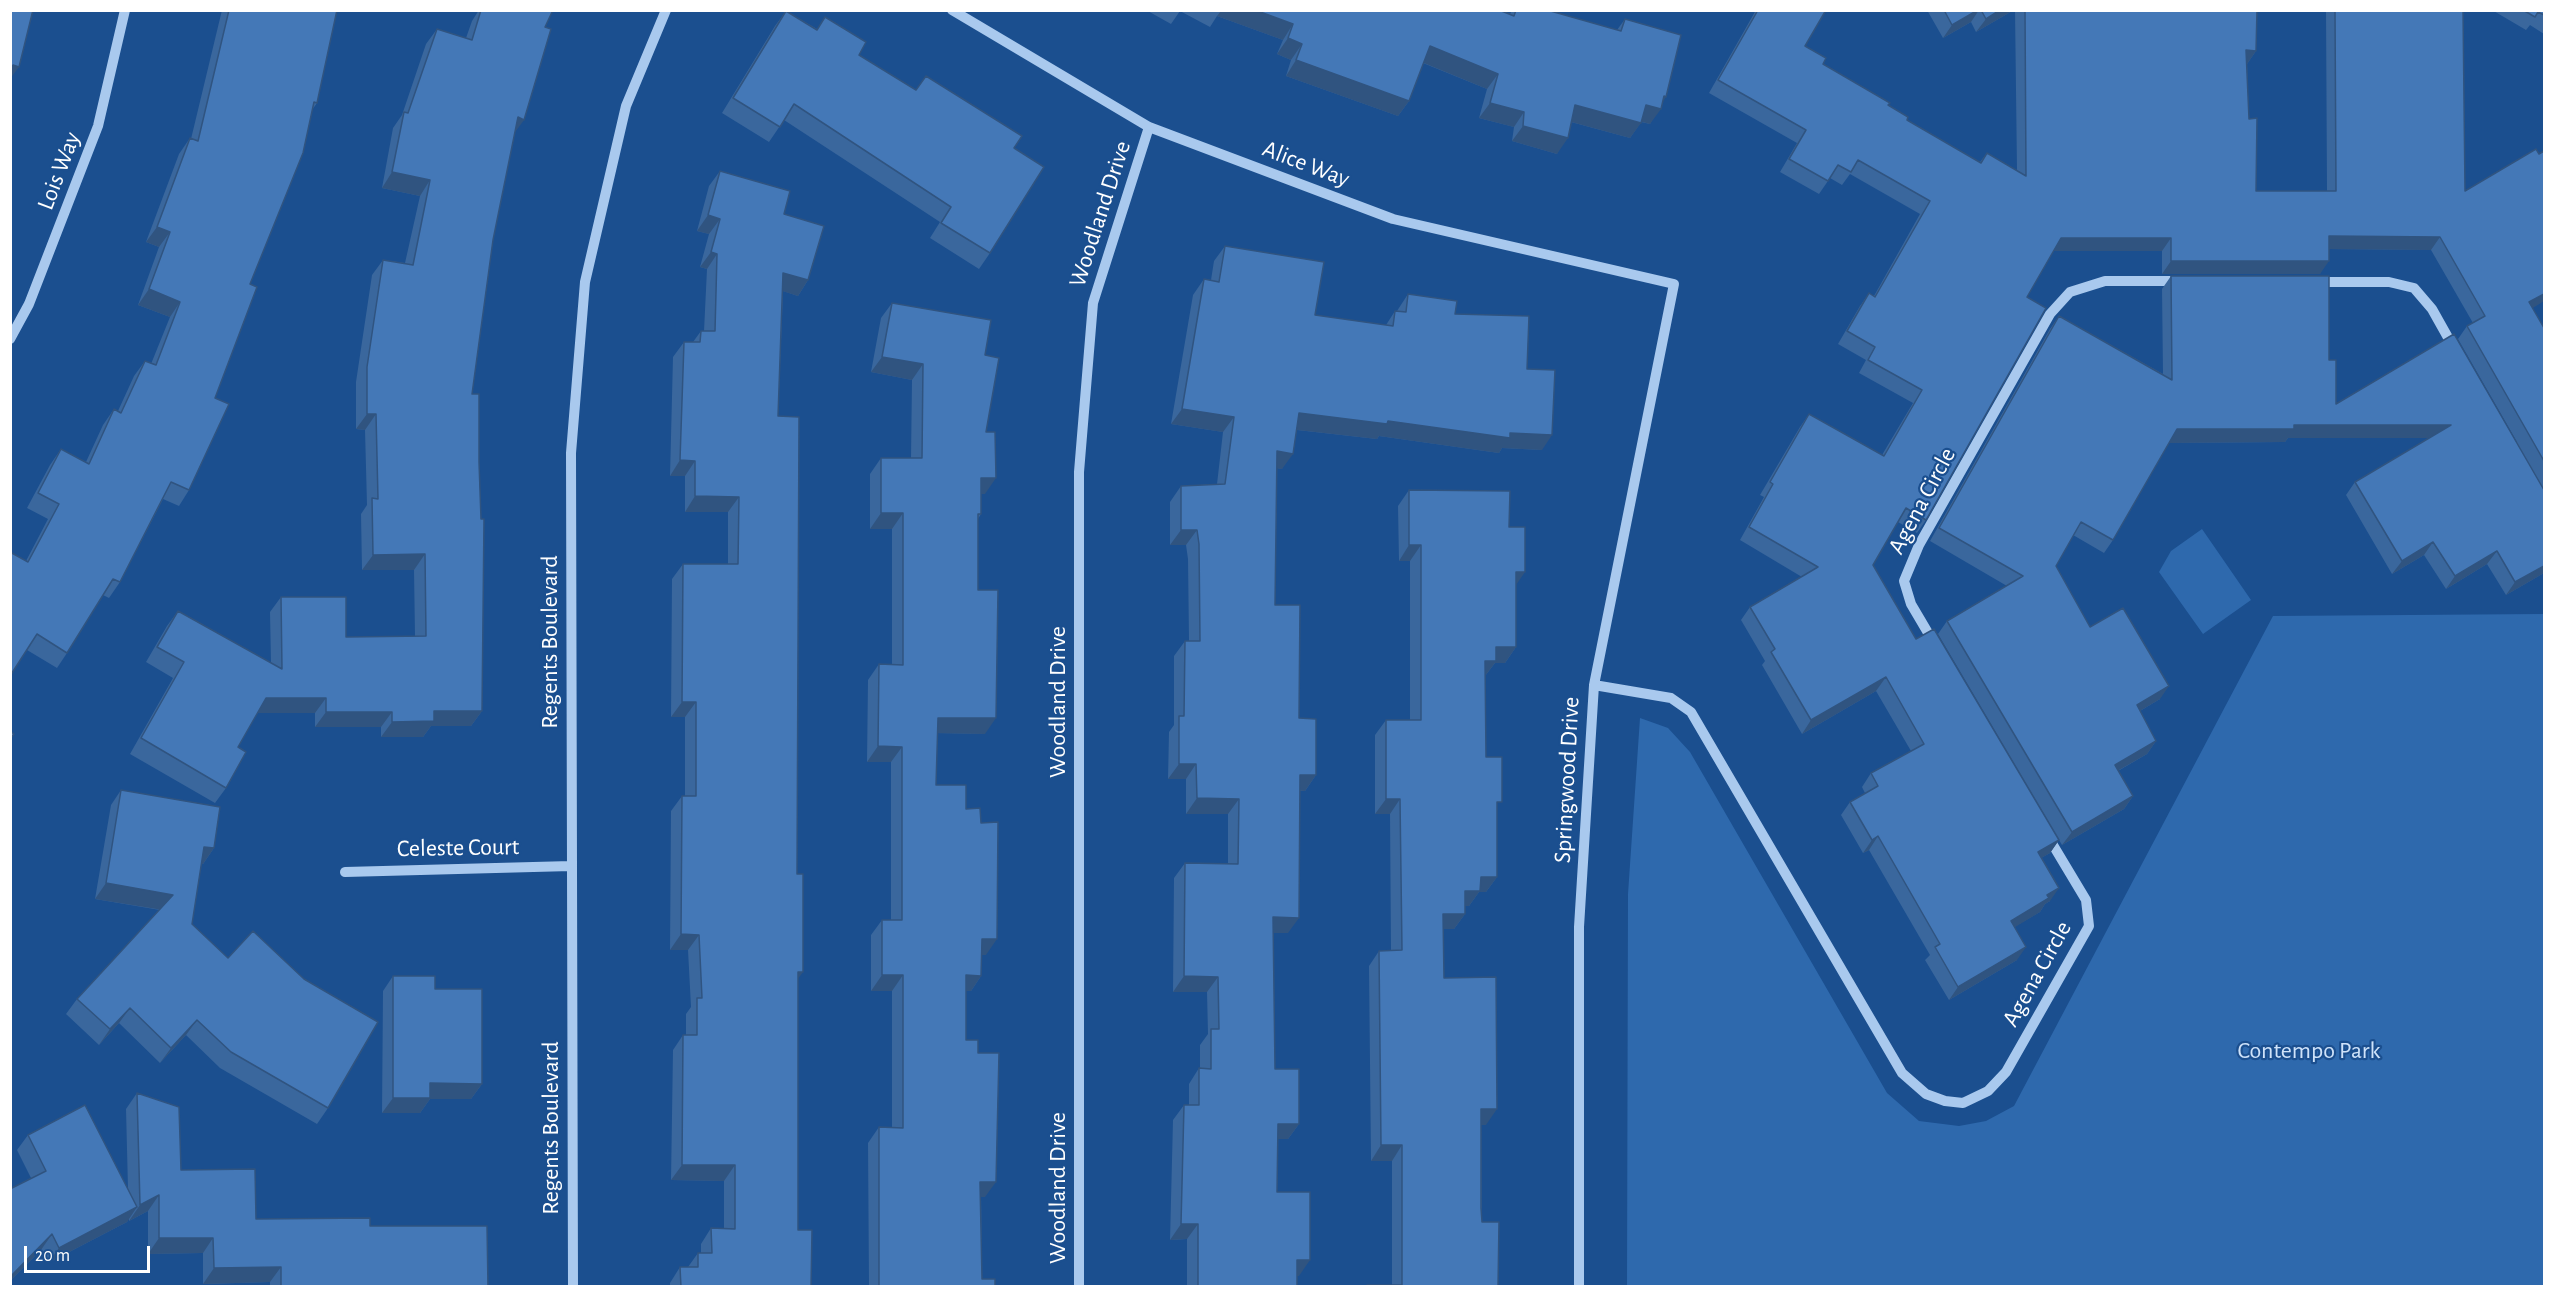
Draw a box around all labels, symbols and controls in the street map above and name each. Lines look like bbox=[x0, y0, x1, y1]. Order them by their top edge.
street label: Lois Way bbox=[31, 128, 87, 214]
street label: Alice Way bbox=[1258, 134, 1354, 194]
street label: Woodland Drive bbox=[1063, 137, 1137, 291]
street label: Agena Circle bbox=[1882, 443, 1962, 559]
street label: Regents Boulevard bbox=[536, 555, 564, 729]
street label: Woodland Drive bbox=[1044, 626, 1072, 778]
street label: Springwood Drive bbox=[1548, 696, 1586, 864]
street label: Celeste Court bbox=[397, 833, 519, 863]
street label: Agena Circle bbox=[1996, 916, 2078, 1032]
park label: Contempo Park bbox=[2238, 1037, 2380, 1065]
street label: Regents Boulevard bbox=[537, 1041, 565, 1215]
street label: Woodland Drive bbox=[1044, 1112, 1072, 1264]
scale bar bbox=[27, 1234, 153, 1272]
text: 20 m bbox=[35, 1247, 70, 1265]

